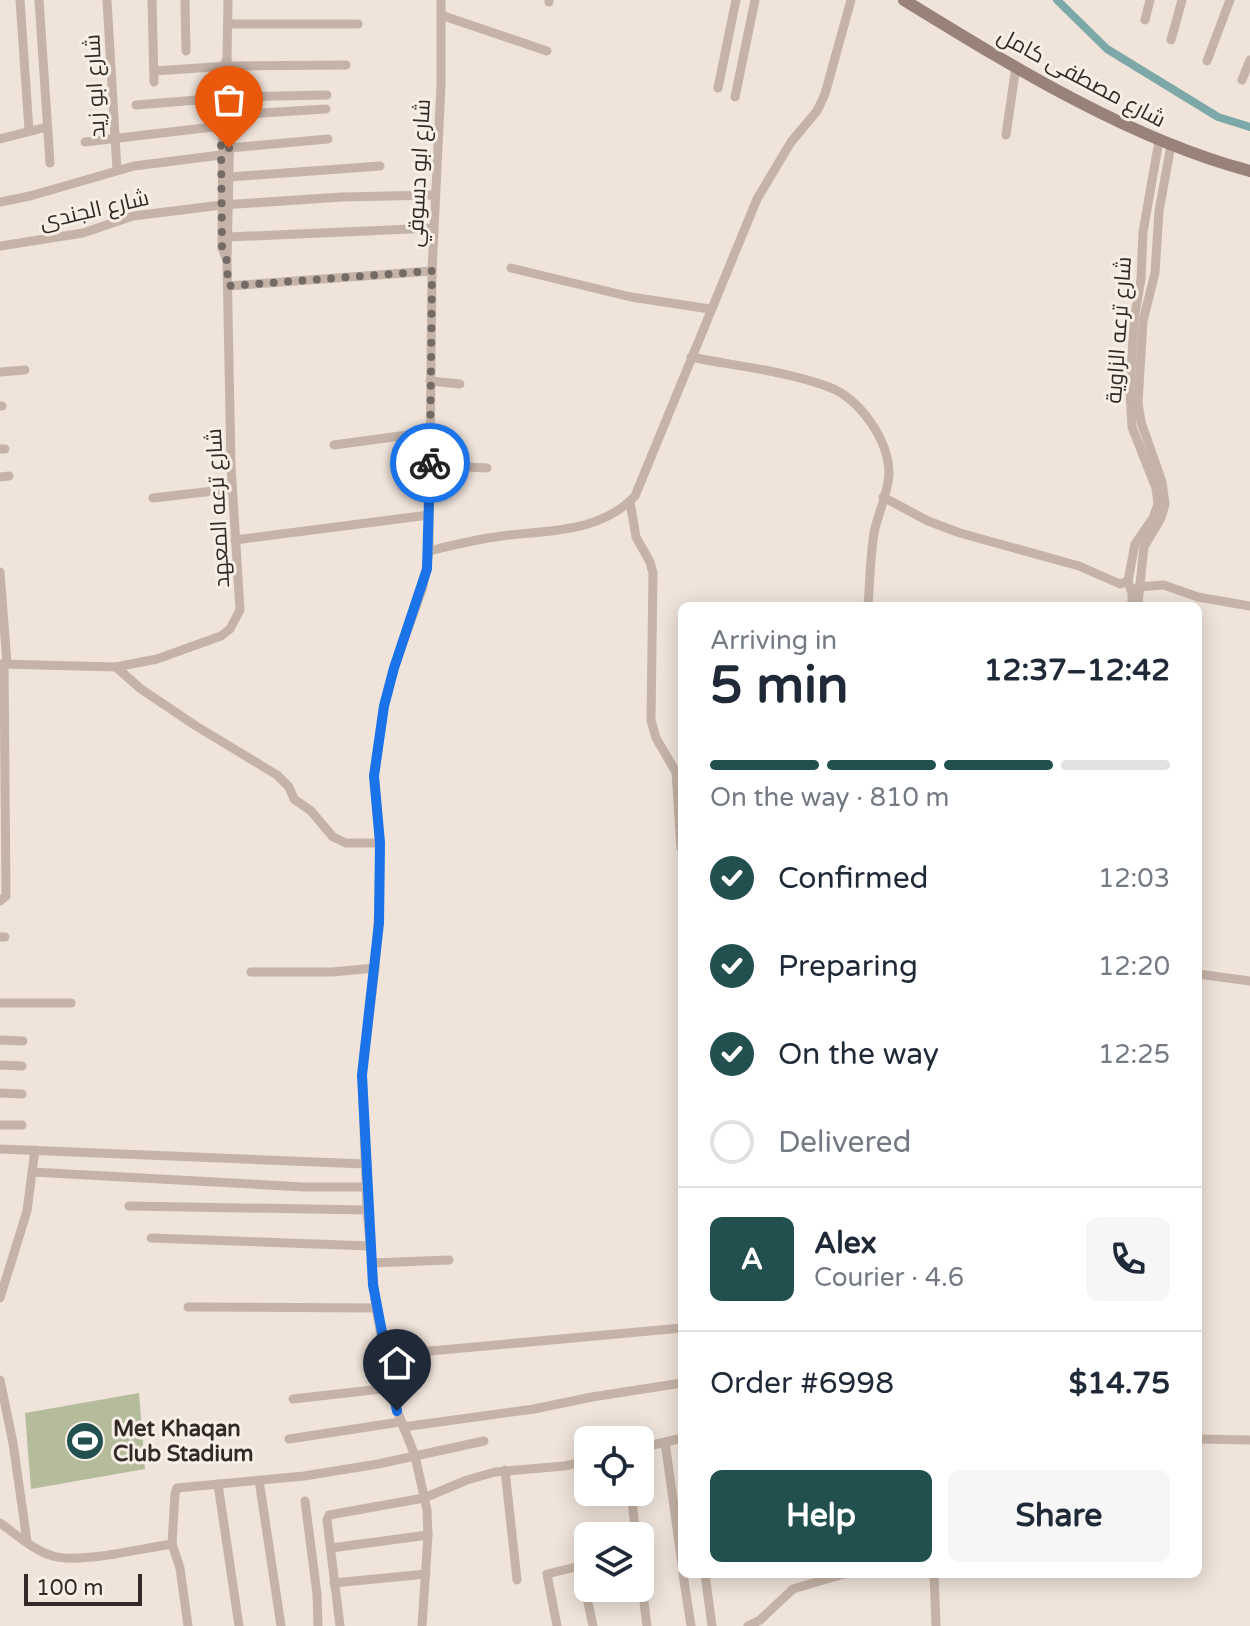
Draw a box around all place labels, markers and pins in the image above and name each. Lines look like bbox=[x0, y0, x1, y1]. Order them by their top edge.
pin bbox=[195, 66, 263, 148]
pin bbox=[363, 1329, 431, 1411]
place label: Met Khaqan Club Stadium bbox=[113, 1416, 254, 1467]
sports icon: Met Khaqan Club Stadium bbox=[64, 1420, 106, 1462]

